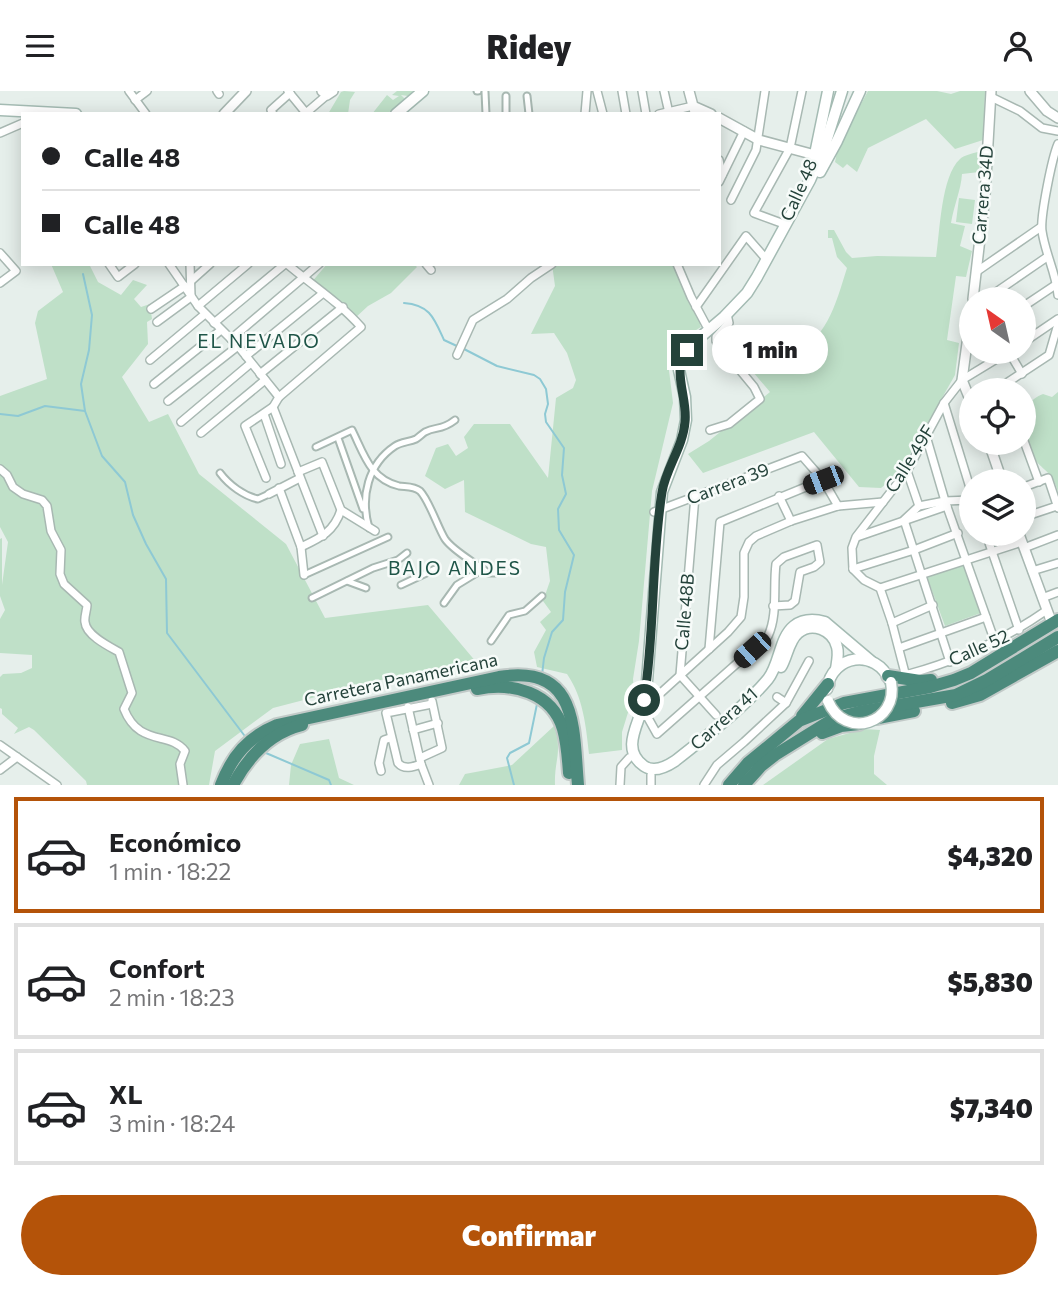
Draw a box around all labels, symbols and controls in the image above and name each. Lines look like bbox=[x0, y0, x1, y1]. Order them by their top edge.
text: Ridey bbox=[486, 26, 572, 66]
icon: menu bbox=[21, 27, 59, 65]
icon: person bbox=[999, 27, 1037, 65]
text: Calle 48 bbox=[84, 141, 180, 172]
street label: Carrera 34D bbox=[967, 144, 997, 245]
street label: Calle 48 bbox=[775, 155, 821, 224]
text: Calle 48 bbox=[84, 208, 180, 239]
north arrow bbox=[959, 287, 1036, 364]
map controls bbox=[959, 287, 1036, 546]
callout: 1 min bbox=[712, 325, 827, 375]
district label: EL NEVADO bbox=[197, 329, 321, 352]
route end bbox=[671, 334, 703, 366]
text: 1 min bbox=[742, 335, 798, 363]
button: locate bbox=[959, 378, 1036, 455]
street label: Calle 49F bbox=[880, 420, 939, 496]
street label: Carrera 39 bbox=[683, 457, 772, 509]
car bbox=[800, 463, 847, 497]
button: layers bbox=[959, 469, 1036, 546]
district label: BAJO ANDES bbox=[388, 556, 522, 579]
street label: Calle 48B bbox=[670, 573, 698, 651]
street label: Calle 52 bbox=[945, 624, 1012, 670]
car bbox=[730, 628, 775, 672]
street label: Carretera Panamericana bbox=[302, 648, 500, 710]
street label: Carrera 41 bbox=[685, 682, 762, 754]
route start bbox=[628, 684, 660, 716]
icon: car bbox=[25, 824, 88, 887]
text: Económico bbox=[109, 826, 241, 857]
text: $4,320 bbox=[948, 840, 1033, 871]
text: 1 min · 18:22 bbox=[109, 857, 231, 885]
icon: car bbox=[25, 950, 88, 1013]
text: Confort bbox=[109, 952, 205, 983]
text: $5,830 bbox=[948, 966, 1033, 997]
text: 2 min · 18:23 bbox=[109, 983, 235, 1011]
icon: car bbox=[25, 1076, 88, 1139]
text: XL bbox=[109, 1078, 143, 1109]
text: $7,340 bbox=[950, 1092, 1033, 1123]
text: 3 min · 18:24 bbox=[109, 1109, 235, 1137]
button: Confirmar bbox=[21, 1195, 1037, 1275]

